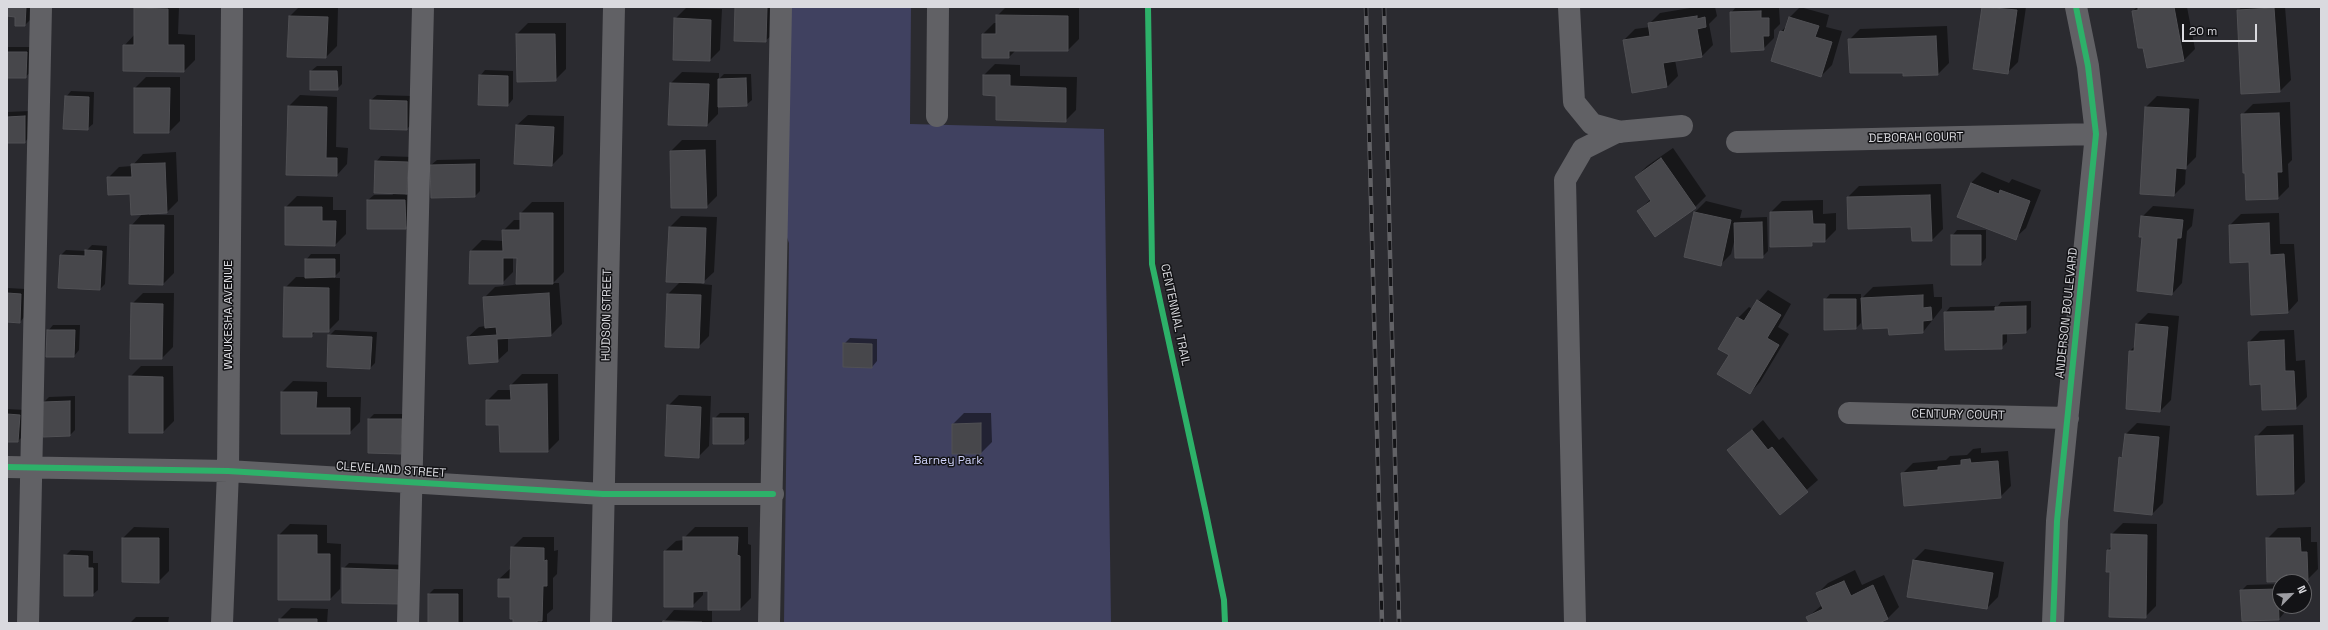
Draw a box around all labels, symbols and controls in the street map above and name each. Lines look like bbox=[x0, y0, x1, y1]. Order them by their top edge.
scale bar bbox=[2184, 16, 2259, 42]
text: 20 m bbox=[2189, 23, 2217, 39]
street label: DEBORAH COURT bbox=[1868, 130, 1964, 146]
street label: ANDERSON BOULEVARD bbox=[2053, 247, 2081, 379]
street label: WAUKESHA AVENUE bbox=[222, 260, 236, 370]
street label: CENTENNIAL TRAIL bbox=[1157, 263, 1193, 367]
street label: HUDSON STREET bbox=[599, 269, 615, 361]
street label: CENTURY COURT bbox=[1911, 407, 2005, 423]
park label: Barney Park bbox=[913, 454, 983, 468]
street label: CLEVELAND STREET bbox=[335, 459, 447, 481]
north arrow bbox=[2272, 574, 2312, 614]
text: N bbox=[2294, 583, 2310, 596]

